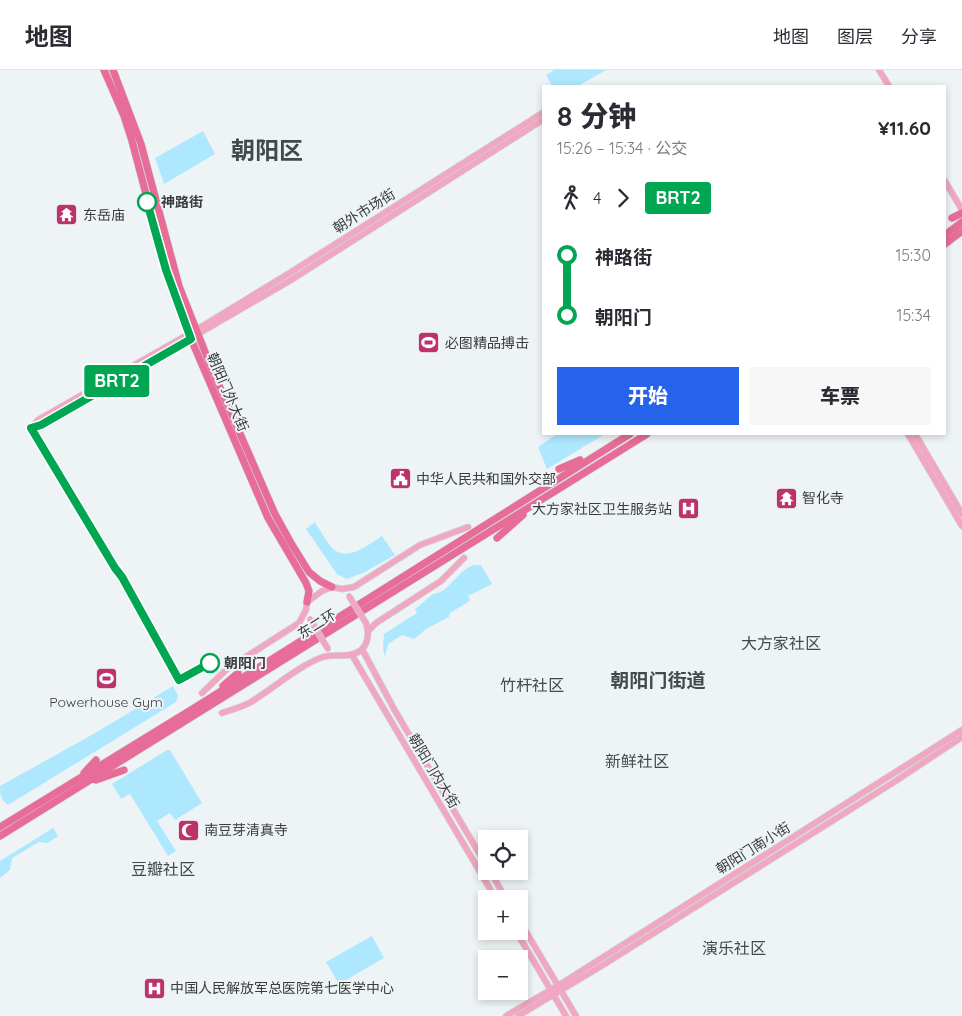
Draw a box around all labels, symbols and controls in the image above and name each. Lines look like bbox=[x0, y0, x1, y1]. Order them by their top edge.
text: 地图 bbox=[25, 21, 73, 51]
text: 地图 bbox=[773, 25, 809, 48]
text: 图层 bbox=[837, 25, 873, 48]
text: 分享 bbox=[901, 25, 937, 48]
text: 8 分钟 bbox=[557, 98, 636, 133]
text: ¥11.60 bbox=[878, 116, 931, 140]
district label: 朝阳区 bbox=[231, 135, 303, 165]
text: 15:26 – 15:34 · 公交 bbox=[557, 138, 687, 158]
icon: walk bbox=[557, 184, 585, 212]
icon: forward bbox=[609, 184, 637, 212]
street label: 朝外市场街 bbox=[330, 185, 398, 237]
text: BRT2 bbox=[655, 186, 701, 209]
text: 4 bbox=[593, 188, 601, 208]
marker: 神路街 bbox=[137, 192, 157, 212]
place label: 神路街 bbox=[161, 193, 203, 211]
temple icon: 东岳庙 bbox=[55, 203, 79, 227]
place label: 东岳庙 bbox=[83, 206, 125, 224]
text: 神路街 bbox=[595, 245, 652, 269]
text: 15:30 bbox=[895, 245, 931, 265]
text: 朝阳门 bbox=[595, 305, 652, 329]
text: 15:34 bbox=[897, 305, 931, 325]
sports icon: 必图精品搏击 bbox=[417, 331, 441, 355]
place label: 必图精品搏击 bbox=[445, 334, 529, 352]
street label: 朝阳门外大街 bbox=[203, 350, 253, 434]
line badge: BRT2 bbox=[82, 365, 152, 397]
button: 开始 bbox=[557, 367, 739, 425]
button: 车票 bbox=[749, 367, 931, 425]
text: BRT2 bbox=[94, 369, 140, 392]
public building icon: 中华人民共和国外交部 bbox=[388, 467, 412, 491]
place label: 中华人民共和国外交部 bbox=[416, 470, 556, 488]
temple icon: 智化寺 bbox=[774, 486, 798, 510]
place label: 智化寺 bbox=[802, 489, 844, 507]
hospital icon: 大方家社区卫生服务站 bbox=[676, 497, 700, 521]
place label: 大方家社区卫生服务站 bbox=[532, 500, 672, 518]
street label: 东二环 bbox=[294, 605, 340, 643]
district label: 大方家社区 bbox=[741, 633, 821, 653]
marker: 朝阳门 bbox=[200, 653, 220, 673]
place label: 朝阳门 bbox=[224, 654, 266, 672]
sports icon: Powerhouse Gym bbox=[94, 667, 118, 691]
district label: 朝阳门街道 bbox=[610, 668, 706, 692]
district label: 竹杆社区 bbox=[500, 675, 564, 695]
place label: Powerhouse Gym bbox=[49, 693, 163, 711]
street label: 朝阳门内大街 bbox=[405, 730, 463, 812]
district label: 新鲜社区 bbox=[605, 751, 669, 771]
mosque icon: 南豆芽清真寺 bbox=[176, 818, 200, 842]
street label: 朝阳门南小街 bbox=[713, 818, 793, 878]
place label: 南豆芽清真寺 bbox=[204, 821, 288, 839]
map controls bbox=[478, 830, 528, 1000]
button: locate bbox=[478, 830, 528, 880]
district label: 豆瓣社区 bbox=[131, 859, 195, 879]
button: + bbox=[478, 890, 528, 940]
district label: 演乐社区 bbox=[702, 938, 766, 958]
button: − bbox=[478, 950, 528, 1000]
hospital icon: 中国人民解放军总医院第七医学中心 bbox=[142, 976, 166, 1000]
place label: 中国人民解放军总医院第七医学中心 bbox=[170, 979, 394, 997]

